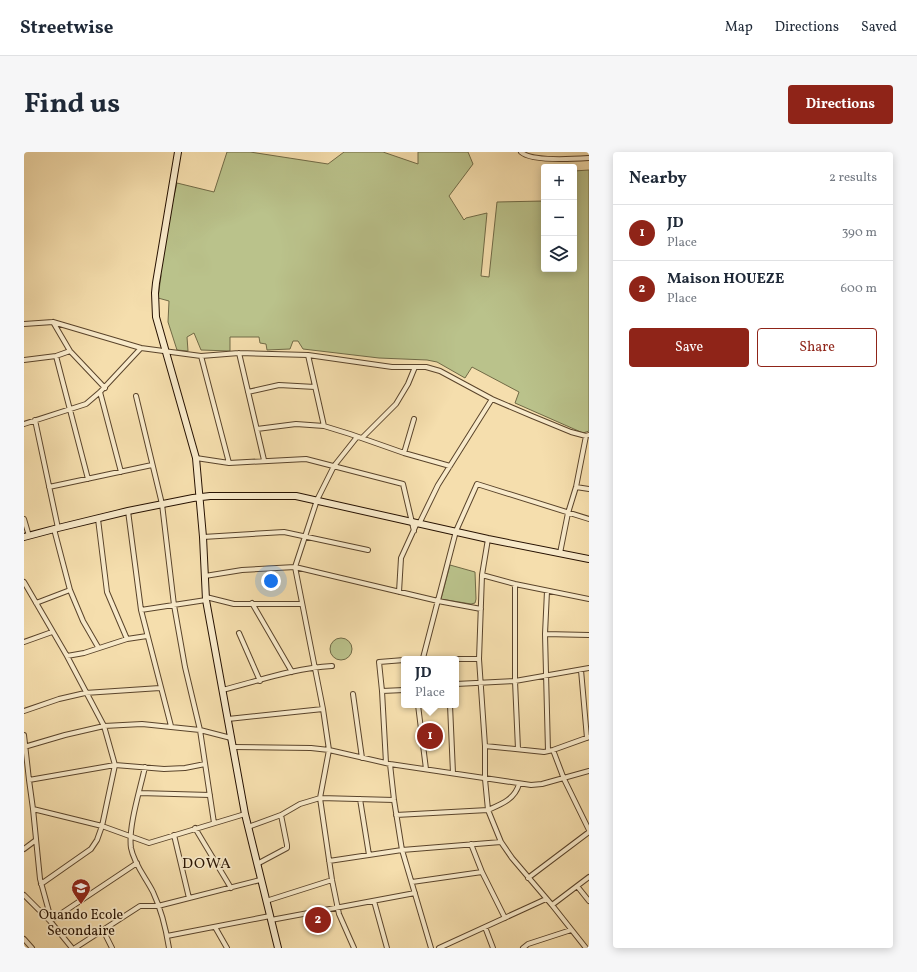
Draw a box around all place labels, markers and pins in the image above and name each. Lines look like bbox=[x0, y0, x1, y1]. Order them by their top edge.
pin: 1 bbox=[417, 721, 443, 751]
school or university icon: Ouando Ecole Secondaire bbox=[70, 877, 92, 905]
pin: 2 bbox=[305, 905, 331, 935]
place label: Ouando Ecole Secondaire bbox=[39, 906, 124, 941]

